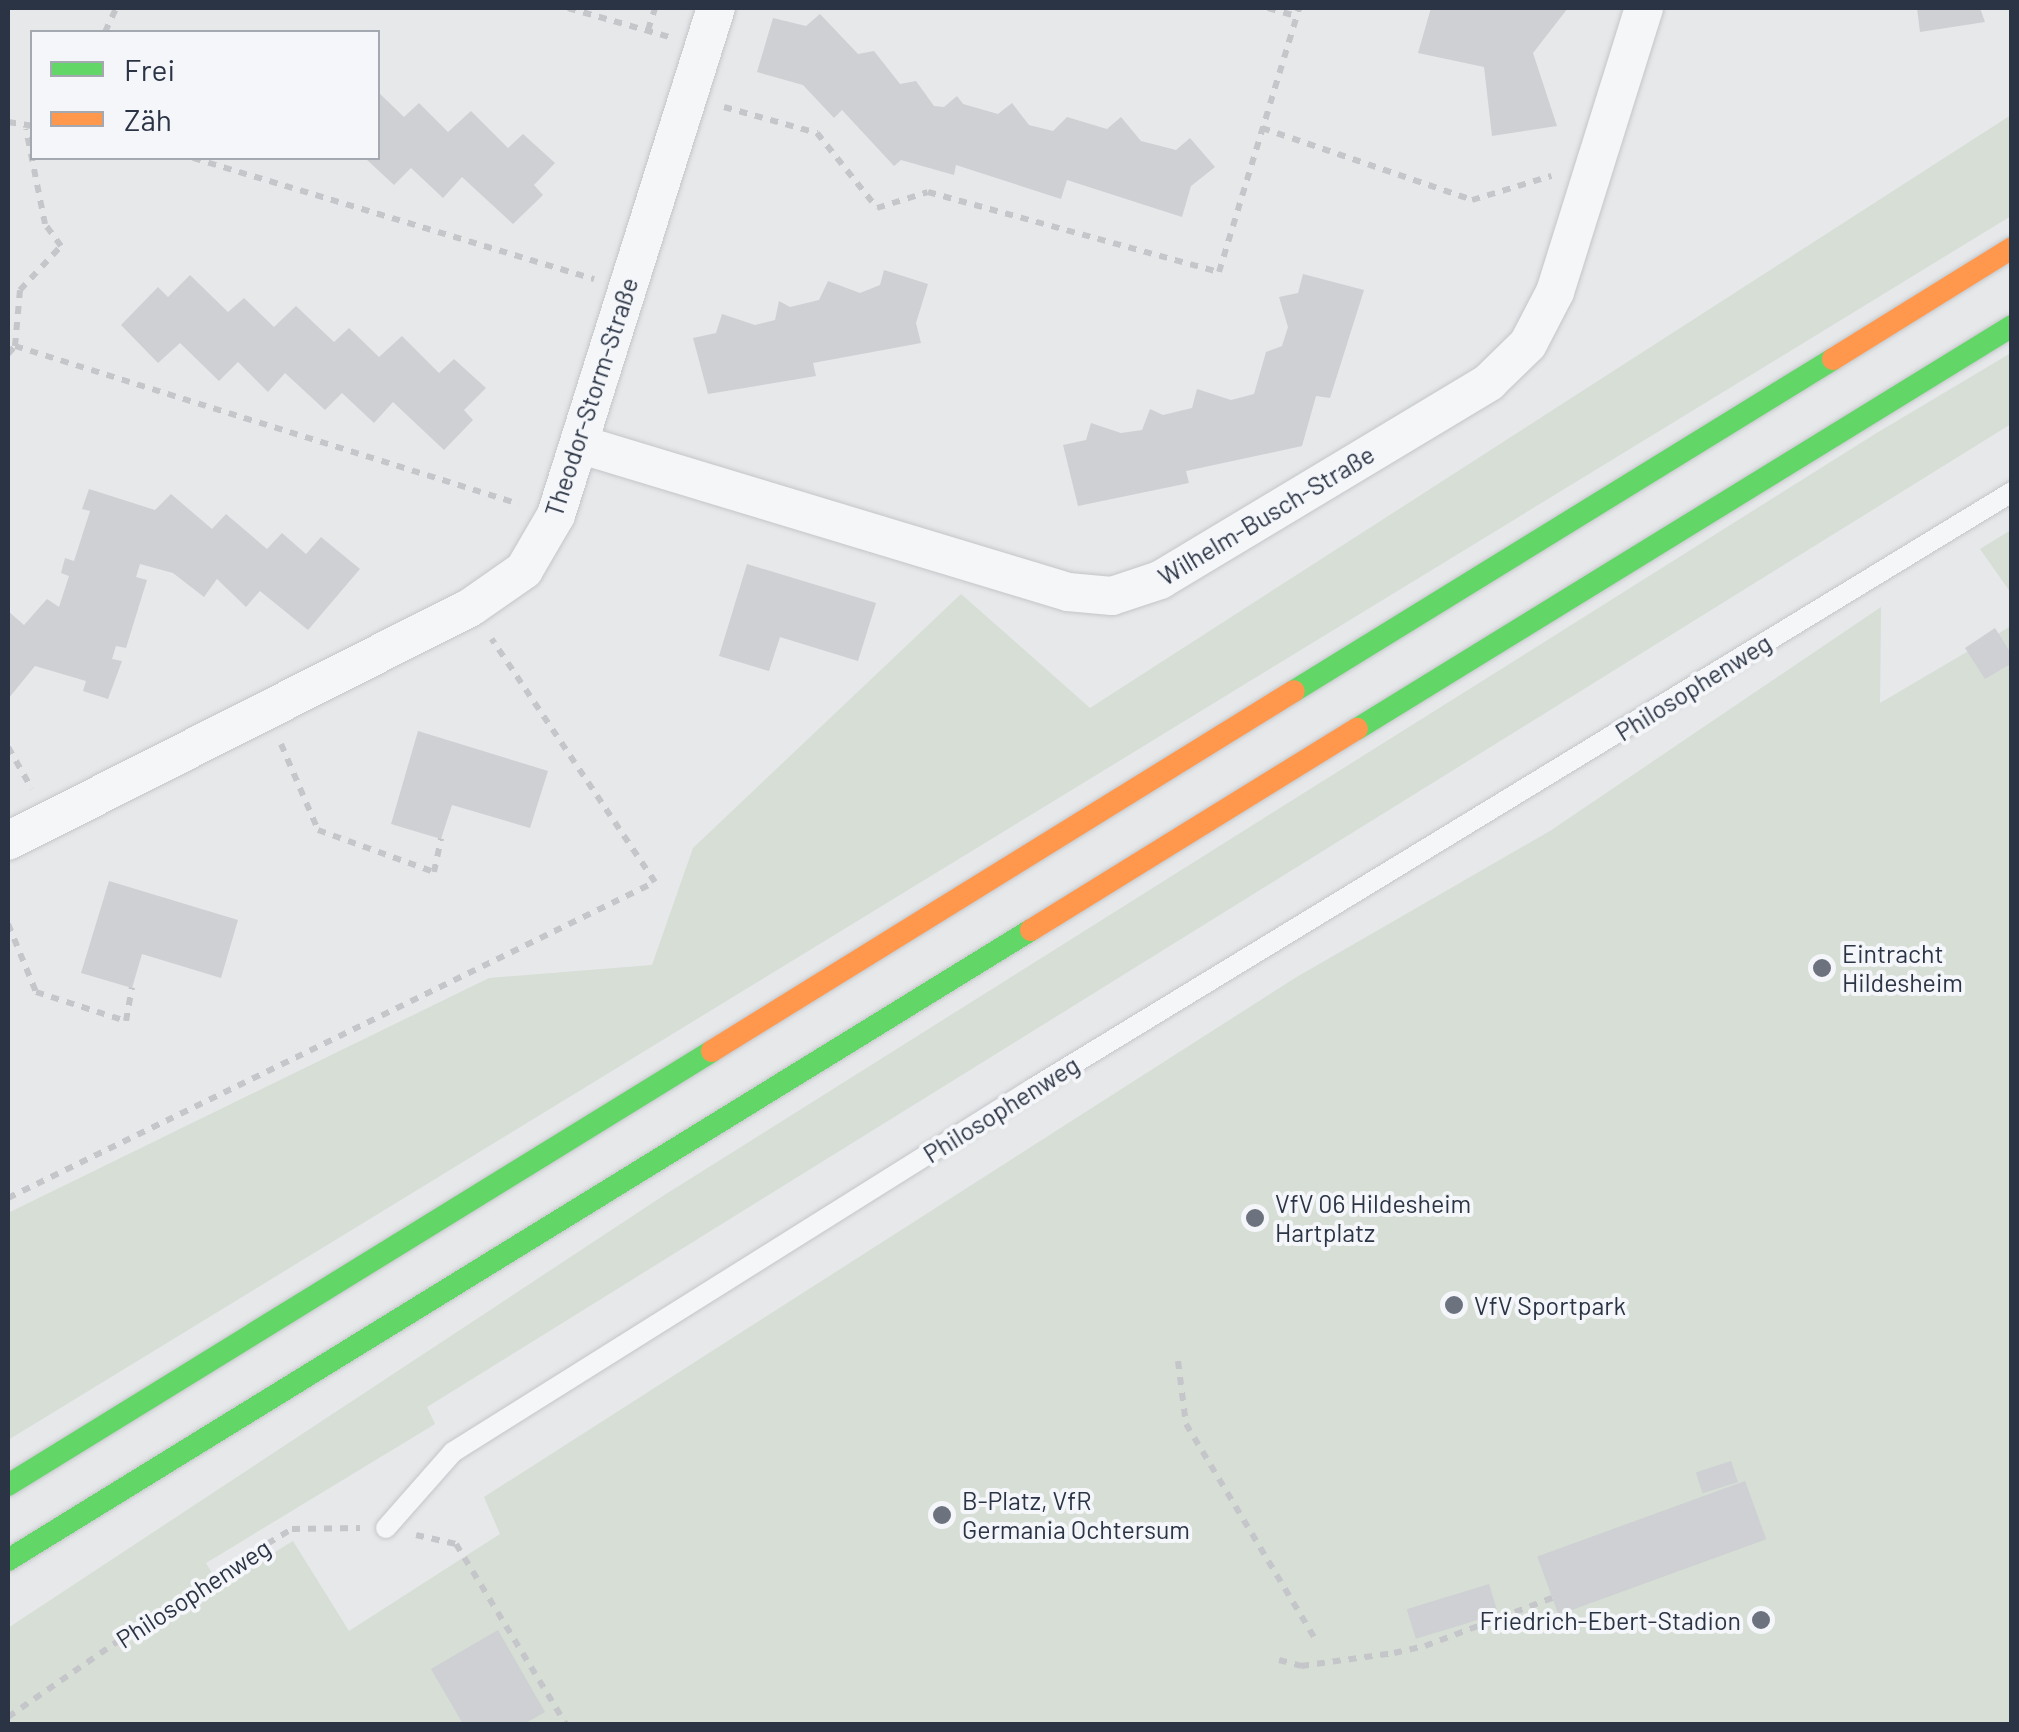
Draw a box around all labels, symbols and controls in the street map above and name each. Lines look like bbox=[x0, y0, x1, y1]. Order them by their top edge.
legend bbox=[30, 30, 380, 160]
text: Frei bbox=[124, 51, 175, 87]
text: Zäh bbox=[124, 101, 172, 137]
street label: Theodor-Storm-Straße bbox=[538, 274, 644, 520]
street label: Wilhelm-Busch-Straße bbox=[1153, 439, 1379, 591]
street label: Philosophenweg bbox=[1610, 627, 1776, 747]
place label: Eintracht Hildesheim bbox=[1842, 939, 1963, 998]
marker: Eintracht Hildesheim bbox=[1811, 957, 1833, 979]
street label: Philosophenweg bbox=[918, 1049, 1084, 1169]
place label: VfV 06 Hildesheim Hartplatz bbox=[1275, 1189, 1471, 1248]
marker: VfV 06 Hildesheim Hartplatz bbox=[1244, 1207, 1266, 1229]
place label: VfV Sportpark bbox=[1474, 1290, 1626, 1320]
marker: VfV Sportpark bbox=[1443, 1294, 1465, 1316]
place label: B-Platz, VfR Germania Ochtersum bbox=[962, 1486, 1190, 1545]
marker: B-Platz, VfR Germania Ochtersum bbox=[931, 1504, 953, 1526]
street label: Philosophenweg bbox=[110, 1532, 276, 1654]
place label: Friedrich-Ebert-Stadion bbox=[1479, 1605, 1741, 1635]
marker: Friedrich-Ebert-Stadion bbox=[1750, 1609, 1772, 1631]

